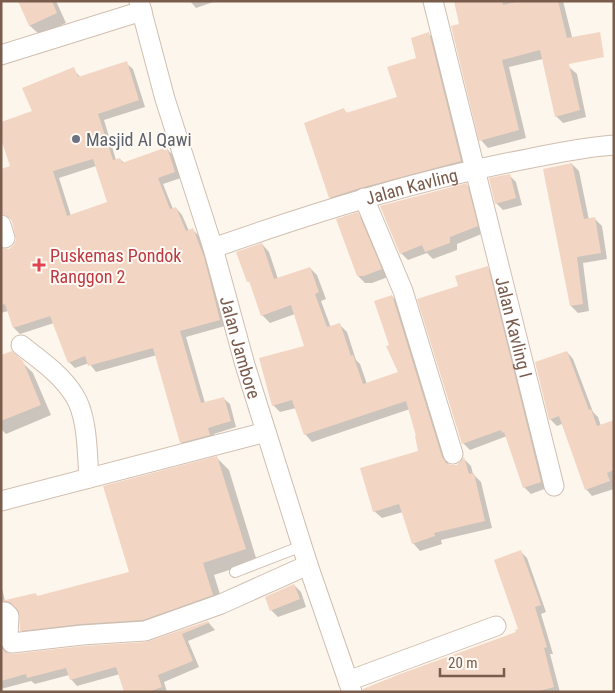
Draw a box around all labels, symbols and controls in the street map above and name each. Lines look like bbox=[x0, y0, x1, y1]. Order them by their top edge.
place label: Masjid Al Qawi bbox=[86, 129, 192, 150]
marker: Masjid Al Qawi bbox=[70, 133, 82, 145]
street label: Jalan Kavling bbox=[363, 164, 460, 208]
place label: Puskemas Pondok Ranggon 2 bbox=[50, 245, 181, 287]
marker: Puskemas Pondok Ranggon 2 bbox=[32, 258, 46, 272]
street label: Jalan Kavling I bbox=[492, 274, 537, 380]
street label: Jalan Jambore bbox=[216, 294, 265, 401]
scale bar bbox=[440, 646, 504, 678]
text: 20 m bbox=[448, 654, 478, 672]

